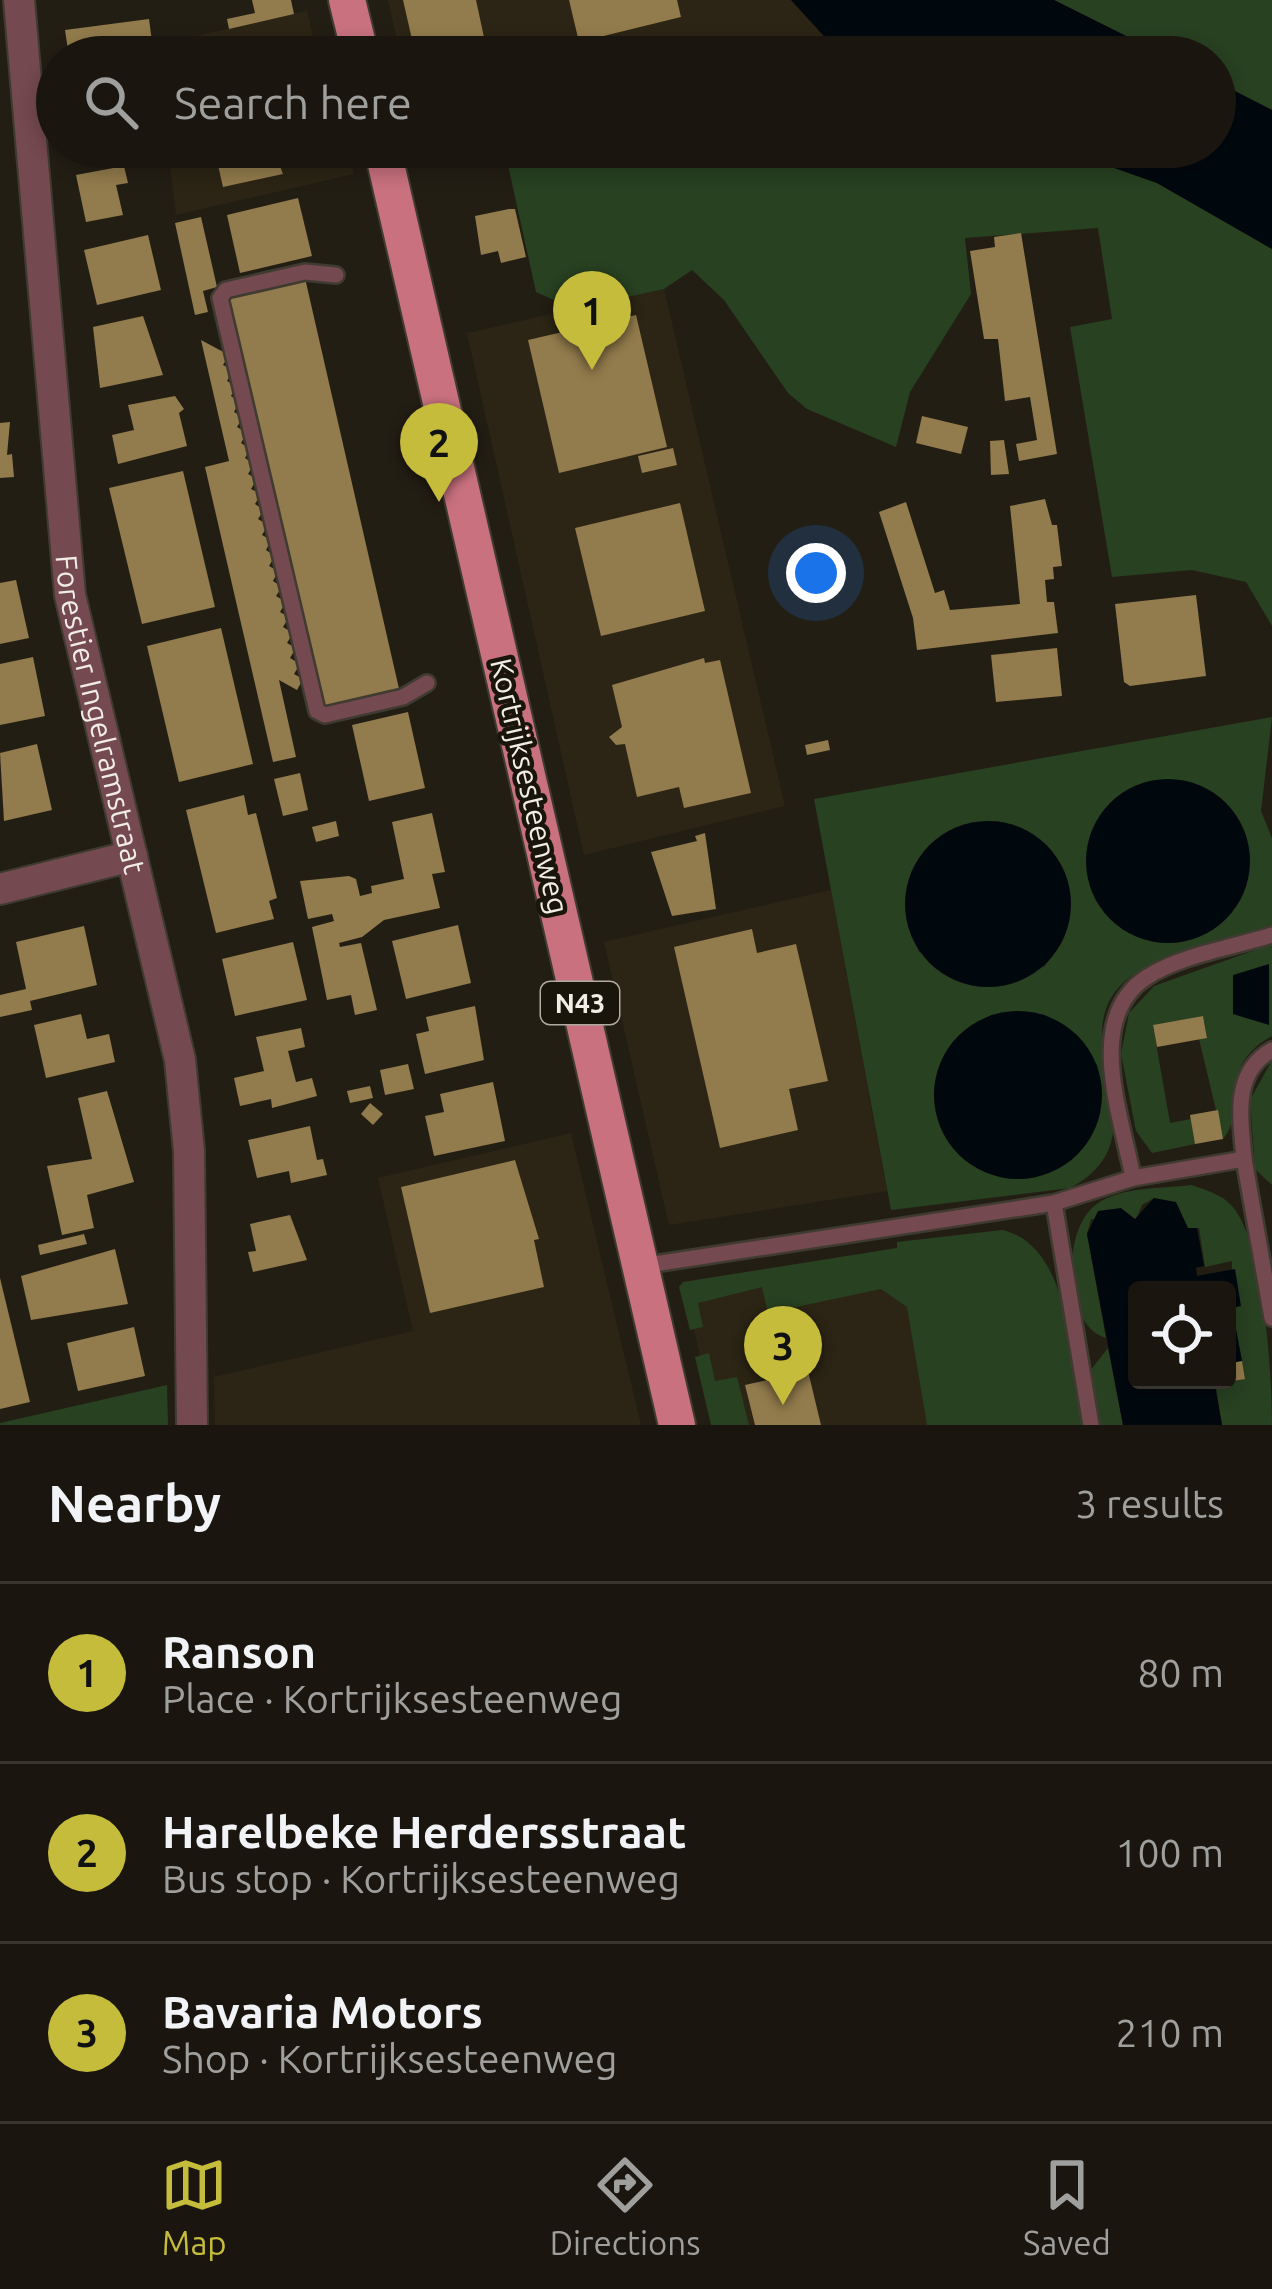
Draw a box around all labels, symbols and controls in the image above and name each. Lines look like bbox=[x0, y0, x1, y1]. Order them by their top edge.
search box bbox=[36, 36, 1236, 168]
icon: search bbox=[78, 69, 144, 135]
text: Search here bbox=[174, 77, 412, 128]
pin: 1 bbox=[553, 271, 631, 370]
pin: 2 bbox=[400, 403, 478, 502]
your location bbox=[786, 543, 846, 603]
street label: Forestier Ingelramstraat bbox=[50, 553, 152, 877]
street label: Kortrijksesteenweg bbox=[484, 655, 576, 917]
road number: N43 bbox=[541, 982, 619, 1024]
map controls bbox=[1128, 1281, 1236, 1389]
button: locate bbox=[1128, 1281, 1236, 1389]
pin: 3 bbox=[744, 1306, 822, 1405]
text: Nearby bbox=[48, 1474, 221, 1532]
text: 3 results bbox=[1075, 1482, 1224, 1525]
text: Ranson bbox=[162, 1626, 316, 1677]
text: 1 bbox=[76, 1651, 98, 1694]
text: 80 m bbox=[1137, 1651, 1224, 1694]
text: Place · Kortrijksesteenweg bbox=[162, 1677, 622, 1720]
text: Harelbeke Herdersstraat bbox=[162, 1806, 686, 1857]
text: 2 bbox=[76, 1831, 98, 1874]
text: 100 m bbox=[1115, 1831, 1224, 1874]
text: Bus stop · Kortrijksesteenweg bbox=[162, 1857, 680, 1900]
text: Bavaria Motors bbox=[162, 1986, 483, 2037]
text: 3 bbox=[76, 2011, 98, 2054]
text: 210 m bbox=[1115, 2011, 1224, 2054]
text: Shop · Kortrijksesteenweg bbox=[162, 2037, 617, 2080]
tab: Map bbox=[161, 2152, 227, 2261]
tab: Directions bbox=[550, 2152, 700, 2261]
tab: Saved bbox=[1023, 2152, 1111, 2261]

